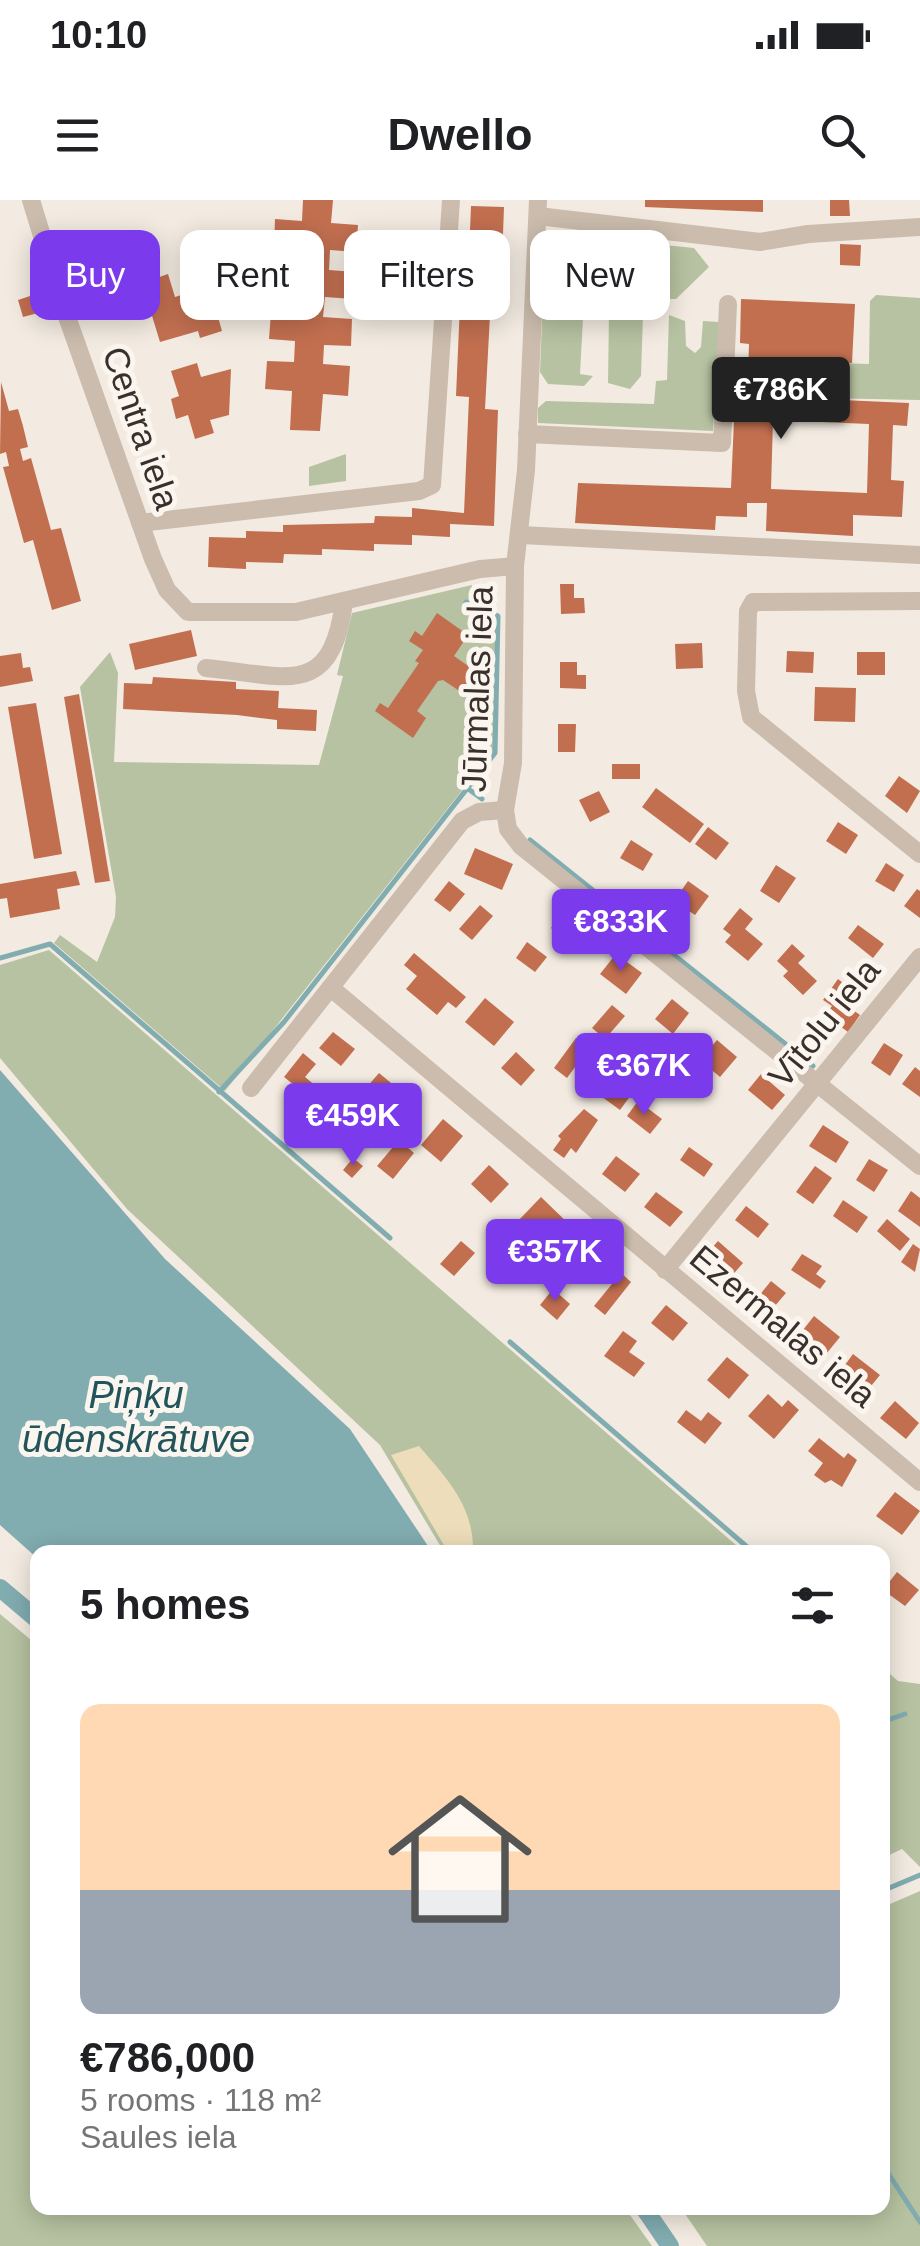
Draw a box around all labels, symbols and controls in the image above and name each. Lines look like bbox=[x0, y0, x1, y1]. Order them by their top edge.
text: 10:10 bbox=[50, 14, 147, 56]
icon: menu bbox=[50, 108, 105, 163]
icon: search bbox=[815, 108, 870, 163]
text: Dwello bbox=[387, 109, 533, 160]
chip: Buy bbox=[30, 230, 160, 320]
chip: Rent bbox=[180, 230, 324, 320]
chip: Filters bbox=[344, 230, 510, 320]
chip: New bbox=[530, 230, 670, 320]
street label: Centra iela bbox=[95, 341, 188, 515]
pin: €786K bbox=[711, 357, 851, 442]
text: €786K bbox=[734, 371, 828, 407]
street label: Jūrmalas iela bbox=[453, 585, 500, 793]
pin: €833K bbox=[551, 889, 691, 974]
text: €833K bbox=[574, 903, 668, 939]
street label: Vītolu iela bbox=[760, 950, 887, 1095]
pin: €367K bbox=[574, 1033, 714, 1118]
text: €367K bbox=[597, 1047, 691, 1083]
pin: €459K bbox=[283, 1083, 423, 1168]
text: €459K bbox=[306, 1097, 400, 1133]
pin: €357K bbox=[485, 1219, 625, 1304]
text: €357K bbox=[508, 1233, 602, 1269]
street label: Ezermalas iela bbox=[683, 1237, 884, 1415]
water label: Piņķu ūdenskrātuve bbox=[22, 1374, 250, 1460]
icon: filters bbox=[785, 1578, 840, 1633]
text: 5 homes bbox=[80, 1581, 250, 1628]
icon: home bbox=[370, 1769, 550, 1949]
text: €786,000 bbox=[80, 2034, 255, 2081]
text: 5 rooms · 118 m² bbox=[80, 2082, 321, 2118]
text: Saules iela bbox=[80, 2119, 237, 2155]

